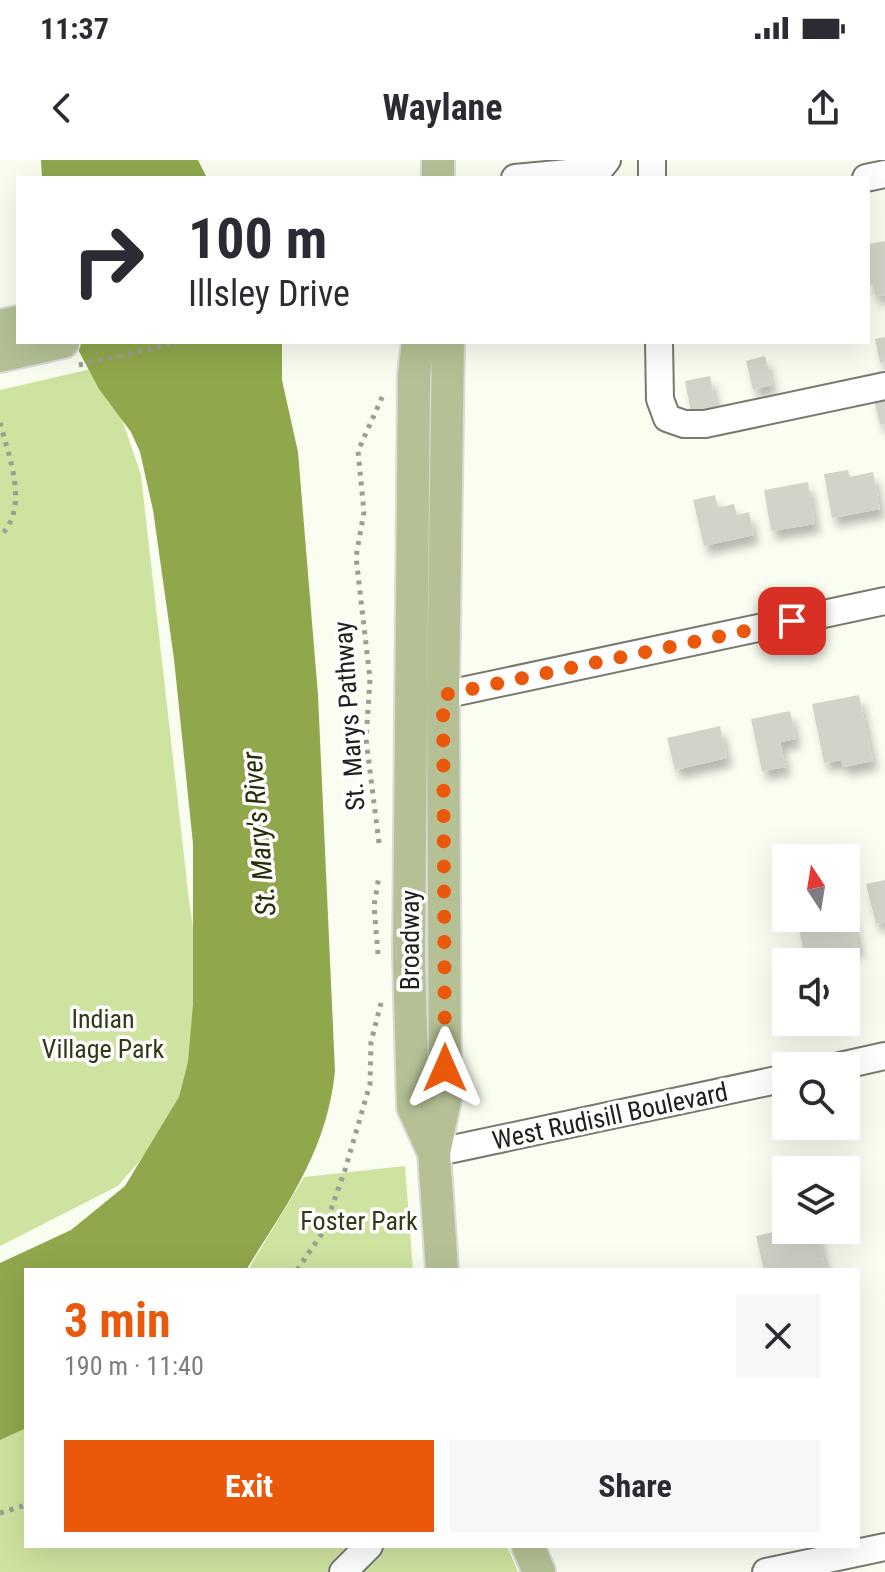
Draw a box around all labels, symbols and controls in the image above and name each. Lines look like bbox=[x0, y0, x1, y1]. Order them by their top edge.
text: 11:37 bbox=[40, 11, 109, 46]
icon: back bbox=[40, 86, 84, 130]
icon: share bbox=[801, 86, 845, 130]
text: Waylane bbox=[382, 87, 503, 129]
text: 100 m bbox=[188, 206, 327, 272]
icon: right bbox=[56, 208, 160, 312]
text: Illsley Drive bbox=[188, 273, 350, 315]
pin bbox=[758, 587, 826, 655]
icon: arrive bbox=[770, 599, 814, 643]
street label: St. Marys Pathway bbox=[327, 620, 371, 812]
water label: St. Mary's River bbox=[235, 750, 283, 917]
north arrow bbox=[772, 844, 860, 932]
map controls bbox=[772, 844, 860, 1244]
street label: Broadway bbox=[395, 890, 425, 990]
button: sound bbox=[772, 948, 860, 1036]
park label: Indian Village Park bbox=[42, 1004, 164, 1064]
position arrow bbox=[403, 1026, 487, 1110]
button: search bbox=[772, 1052, 860, 1140]
street label: West Rudisill Boulevard bbox=[490, 1076, 730, 1156]
button: layers bbox=[772, 1156, 860, 1244]
park label: Foster Park bbox=[300, 1206, 418, 1236]
text: 3 min bbox=[64, 1292, 171, 1349]
button: close bbox=[736, 1294, 820, 1378]
text: 190 m · 11:40 bbox=[64, 1351, 204, 1381]
button: Exit bbox=[64, 1440, 434, 1532]
button: Share bbox=[450, 1440, 820, 1532]

